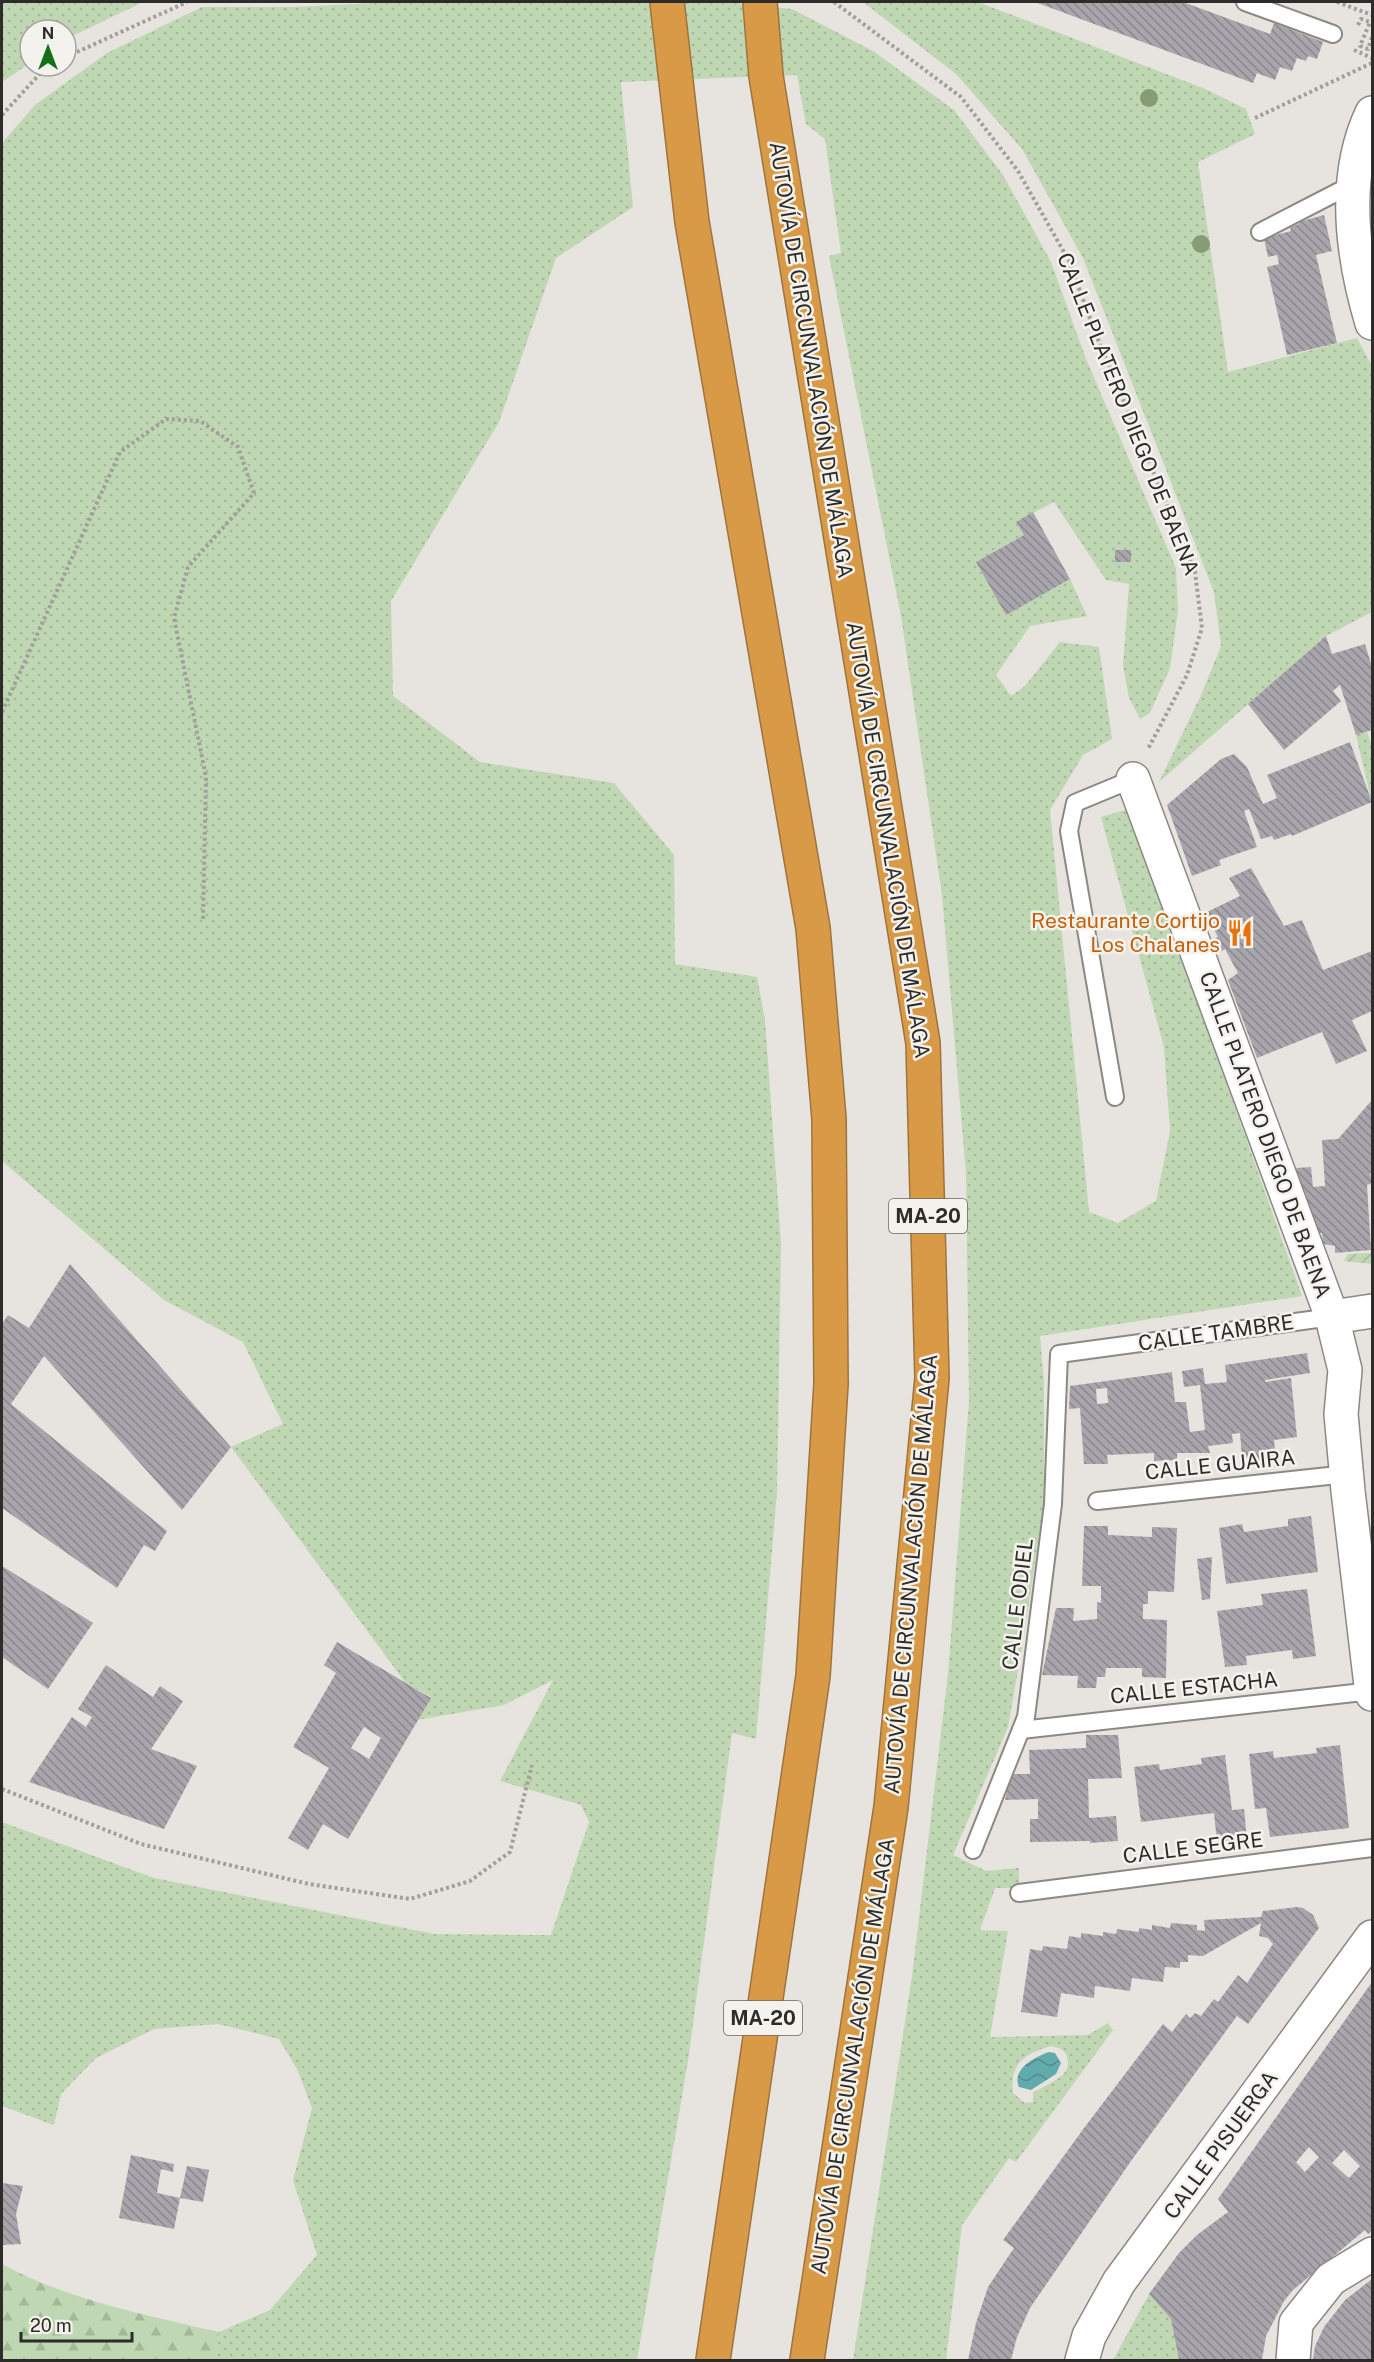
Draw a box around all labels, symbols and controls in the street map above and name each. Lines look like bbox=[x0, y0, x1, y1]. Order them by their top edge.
north arrow bbox=[18, 18, 78, 78]
text: N bbox=[42, 24, 54, 43]
street label: AUTOVÍA DE CIRCUNVALACIÓN DE MÁLAGA bbox=[765, 140, 858, 580]
street label: CALLE PLATERO DIEGO DE BAENA bbox=[1052, 249, 1205, 579]
street label: AUTOVÍA DE CIRCUNVALACIÓN DE MÁLAGA bbox=[842, 620, 935, 1060]
place label: Restaurante Cortijo Los Chalanes bbox=[1031, 908, 1220, 957]
restaurant icon: Restaurante Cortijo Los Chalanes bbox=[1225, 918, 1255, 948]
street label: CALLE PLATERO DIEGO DE BAENA bbox=[1195, 968, 1336, 1301]
road number: MA-20 bbox=[889, 1199, 967, 1233]
street label: CALLE TAMBRE bbox=[1136, 1309, 1295, 1356]
street label: AUTOVÍA DE CIRCUNVALACIÓN DE MÁLAGA bbox=[879, 1353, 942, 1795]
street label: CALLE GUAIRA bbox=[1144, 1444, 1296, 1485]
street label: CALLE ODIEL bbox=[997, 1537, 1038, 1671]
street label: CALLE ESTACHA bbox=[1109, 1666, 1279, 1709]
street label: CALLE SEGRE bbox=[1121, 1826, 1264, 1869]
street label: AUTOVÍA DE CIRCUNVALACIÓN DE MÁLAGA bbox=[806, 1836, 899, 2276]
road number: MA-20 bbox=[724, 2001, 802, 2035]
street label: CALLE PISUERGA bbox=[1158, 2066, 1283, 2224]
scale bar bbox=[21, 2305, 132, 2343]
text: 20 m bbox=[30, 2315, 72, 2336]

